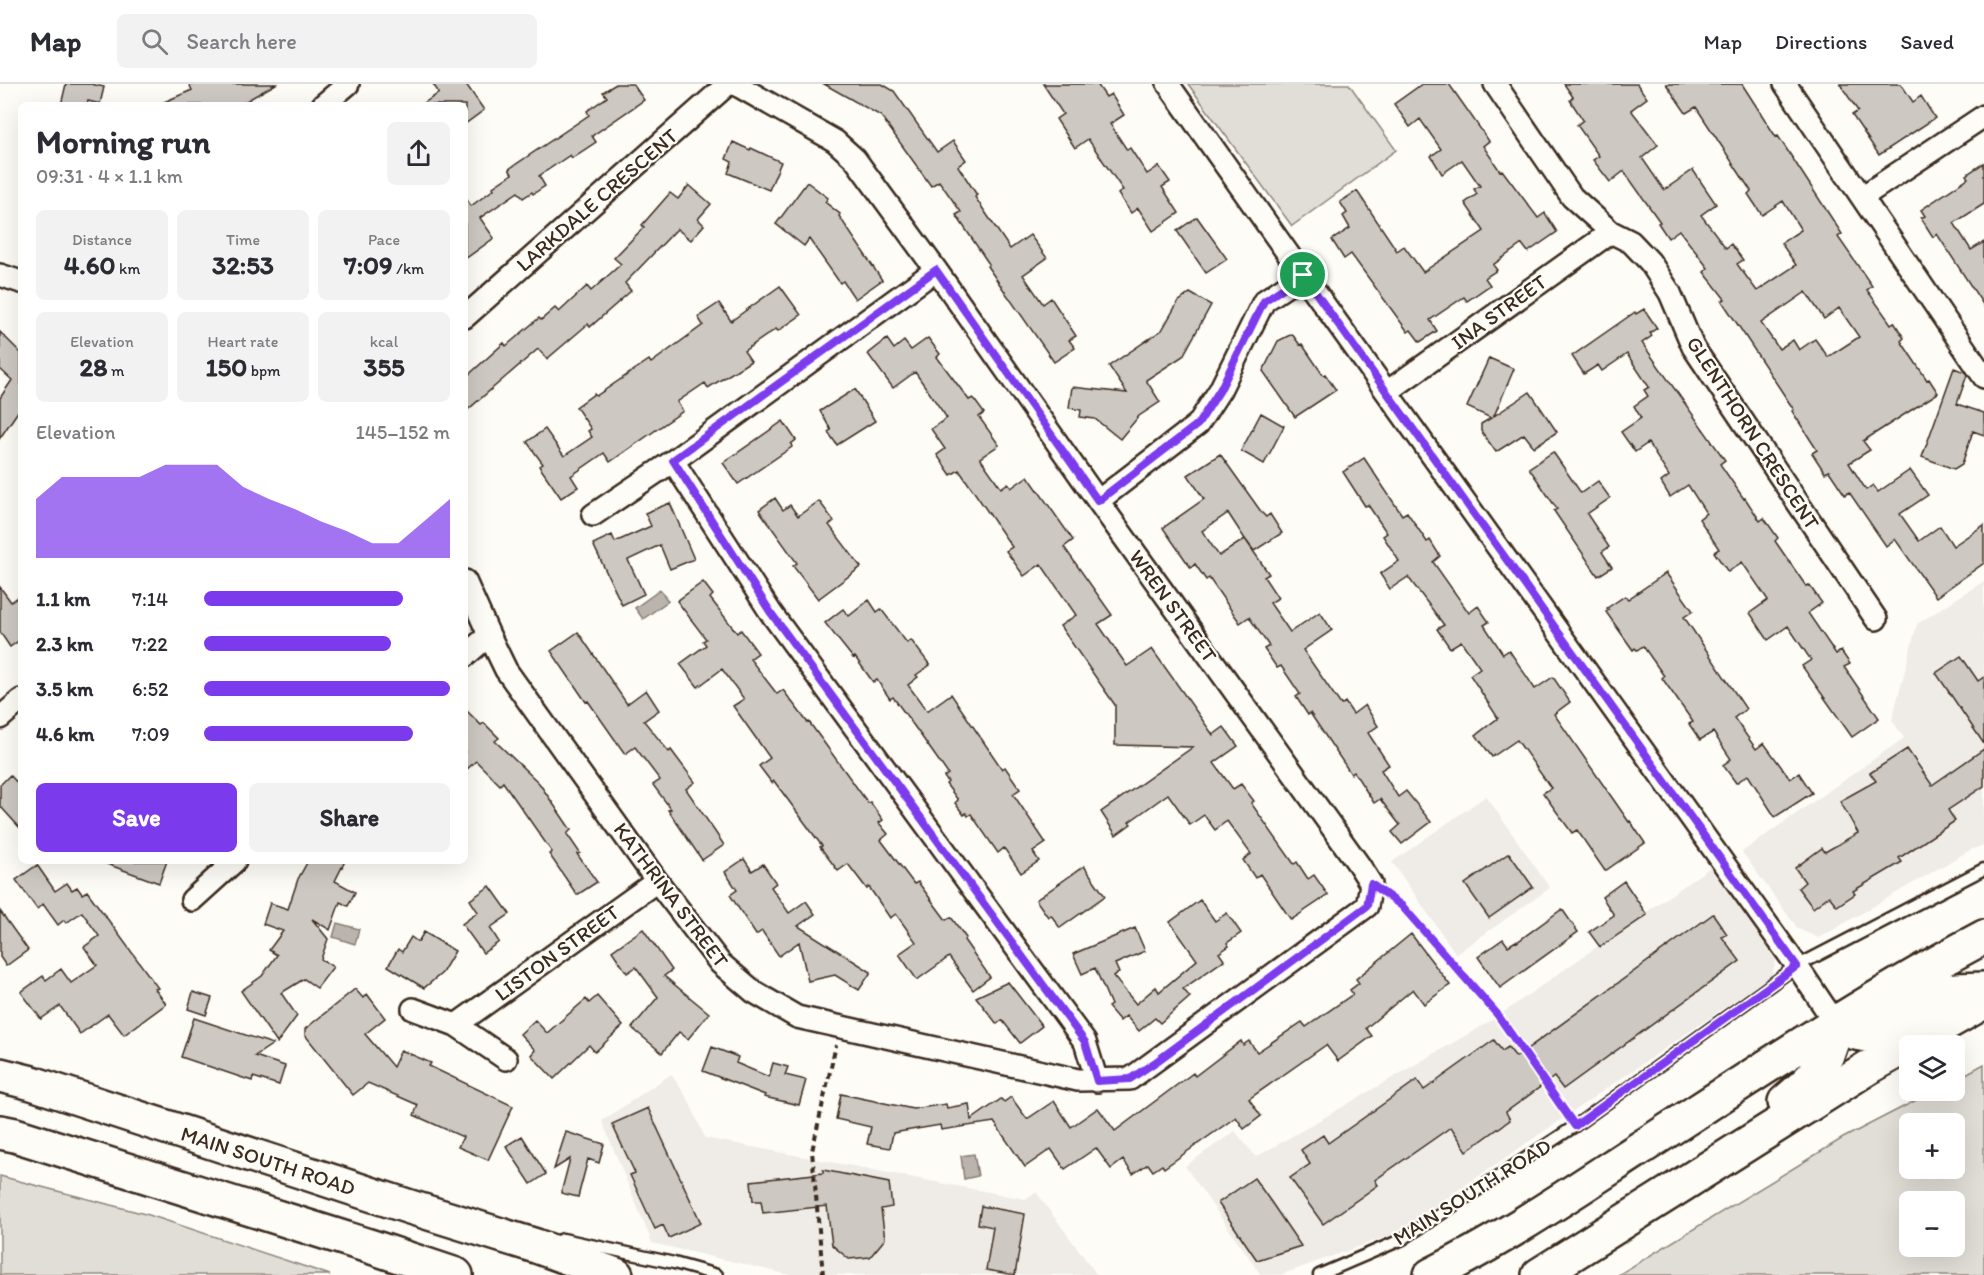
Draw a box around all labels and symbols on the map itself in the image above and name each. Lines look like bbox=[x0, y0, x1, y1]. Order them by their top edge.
street label: LARKDALE CRESCENT bbox=[511, 123, 683, 276]
pin bbox=[1277, 249, 1328, 300]
street label: INA STREET bbox=[1446, 269, 1551, 354]
street label: GLENTHORN CRESCENT bbox=[1682, 332, 1825, 534]
street label: WREN STREET bbox=[1124, 544, 1223, 667]
street label: KATHRINA STREET bbox=[609, 817, 734, 972]
street label: LISTON STREET bbox=[490, 899, 624, 1006]
street label: MAIN SOUTH ROAD bbox=[178, 1121, 358, 1201]
street label: MAIN SOUTH ROAD bbox=[1388, 1133, 1555, 1250]

